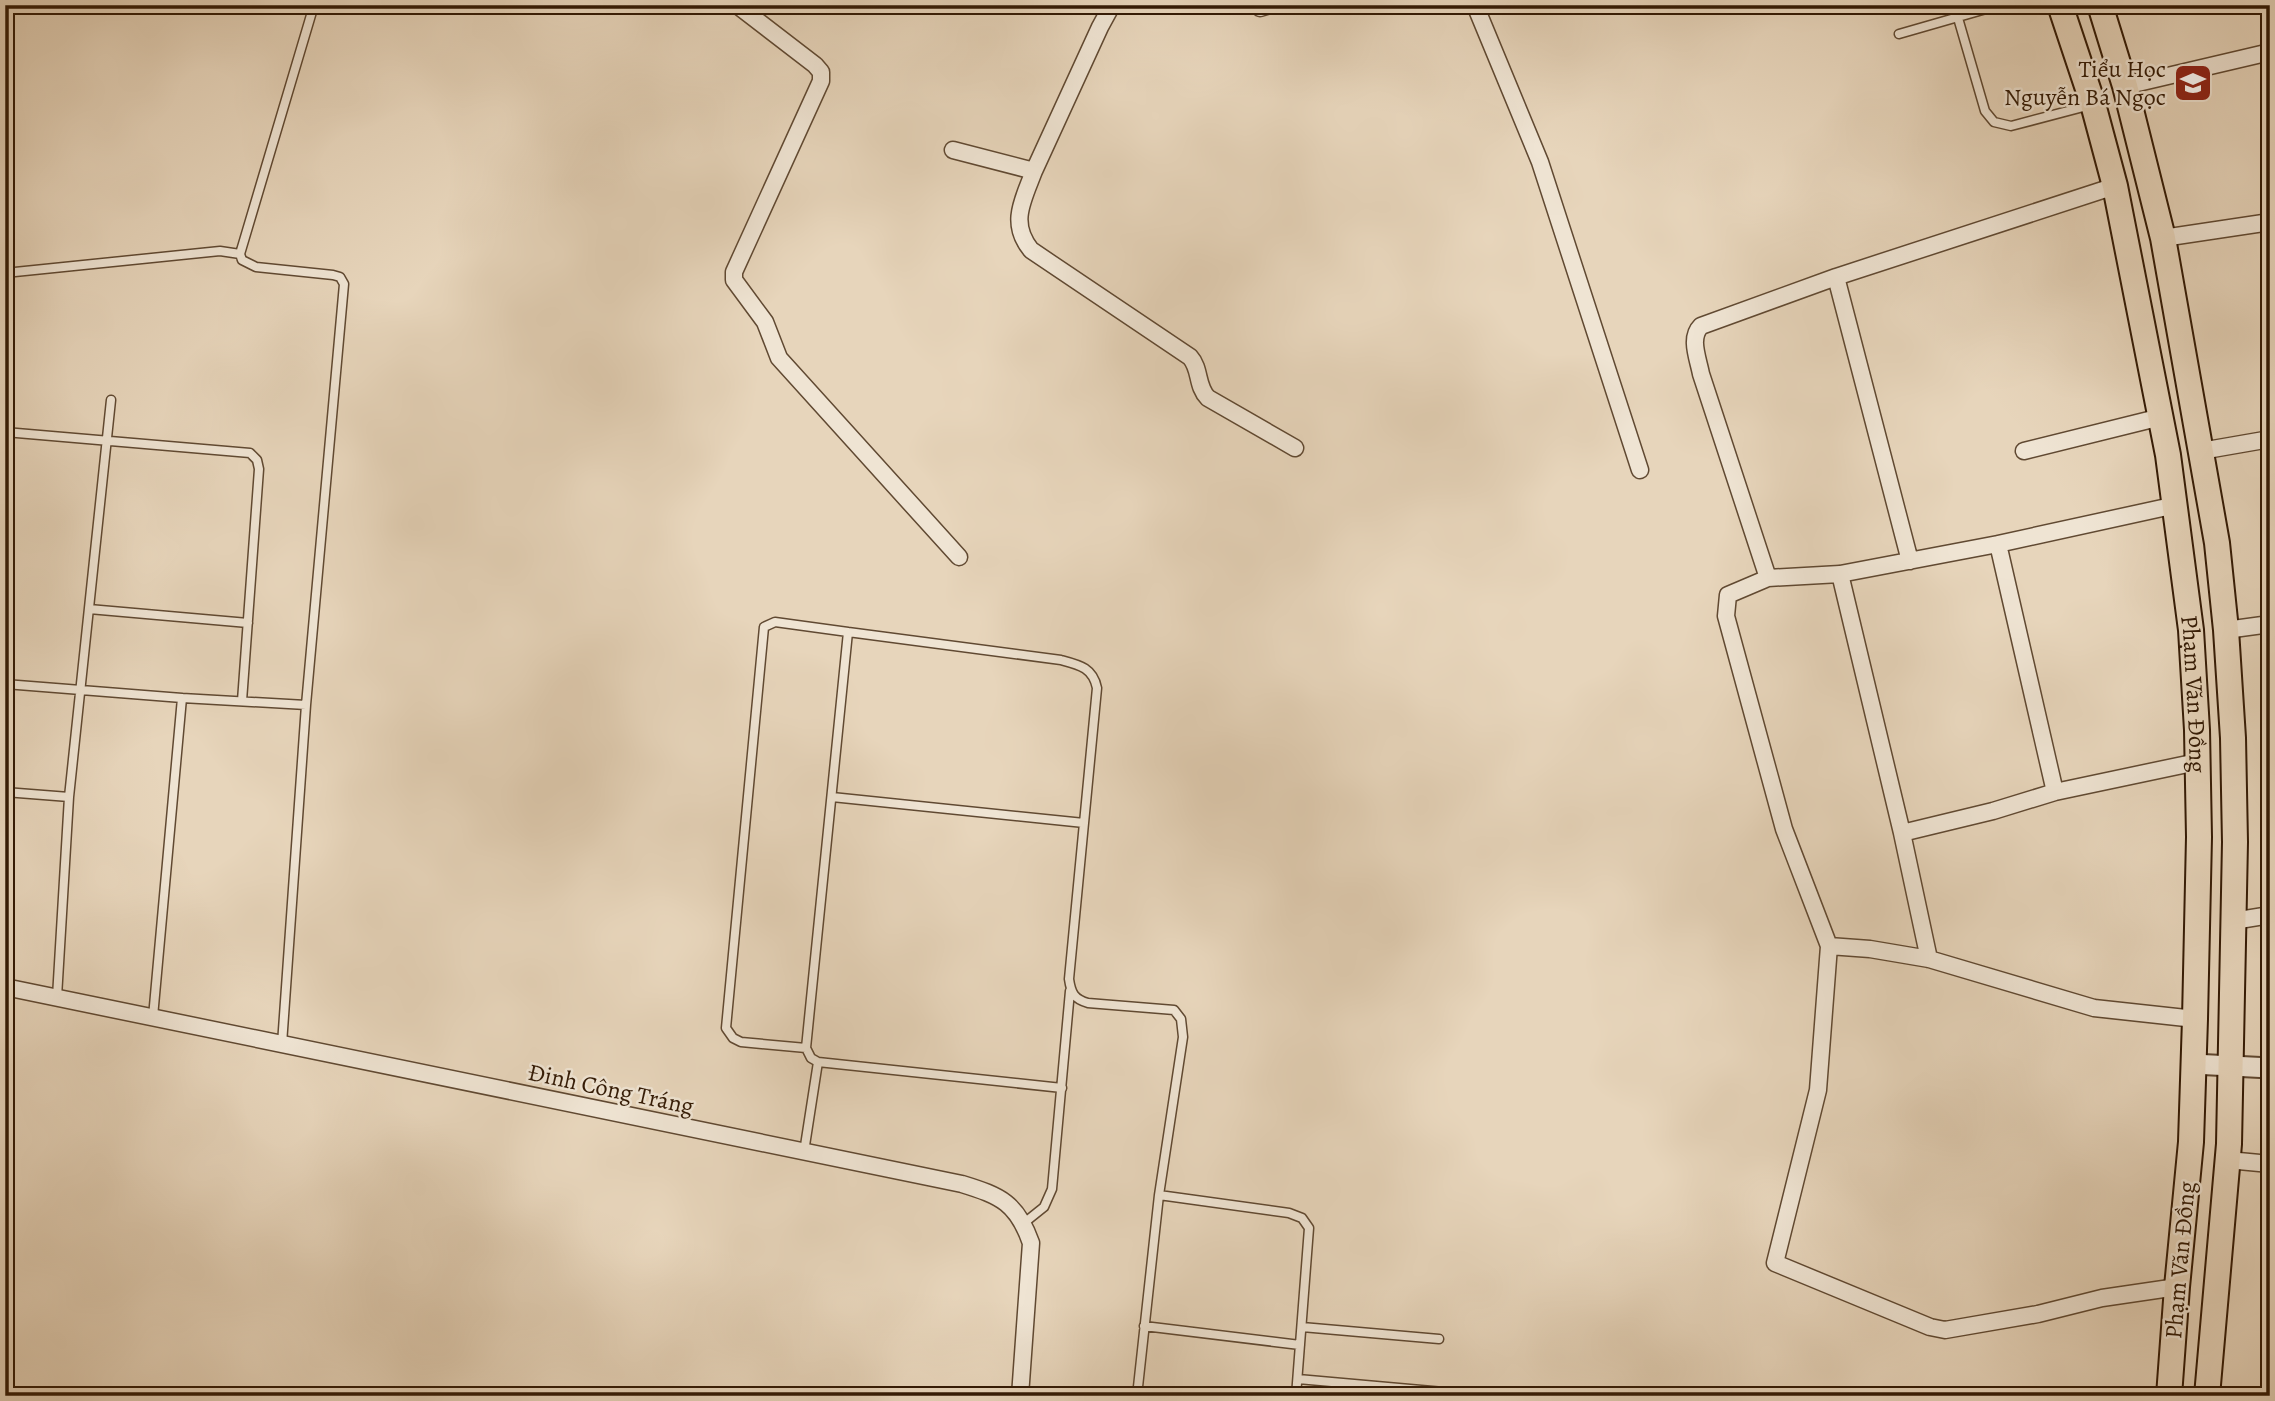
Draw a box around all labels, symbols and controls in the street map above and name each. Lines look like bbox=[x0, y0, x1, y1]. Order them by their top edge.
place label: Tiểu Học Nguyễn Bá Ngọc bbox=[2004, 53, 2166, 113]
school or university icon: Tiểu Học Nguyễn Bá Ngọc bbox=[2172, 62, 2214, 104]
street label: Phạm Văn Đồng bbox=[2173, 613, 2214, 773]
street label: Đinh Công Tráng bbox=[525, 1056, 697, 1122]
street label: Phạm Văn Đồng bbox=[2157, 1180, 2203, 1340]

